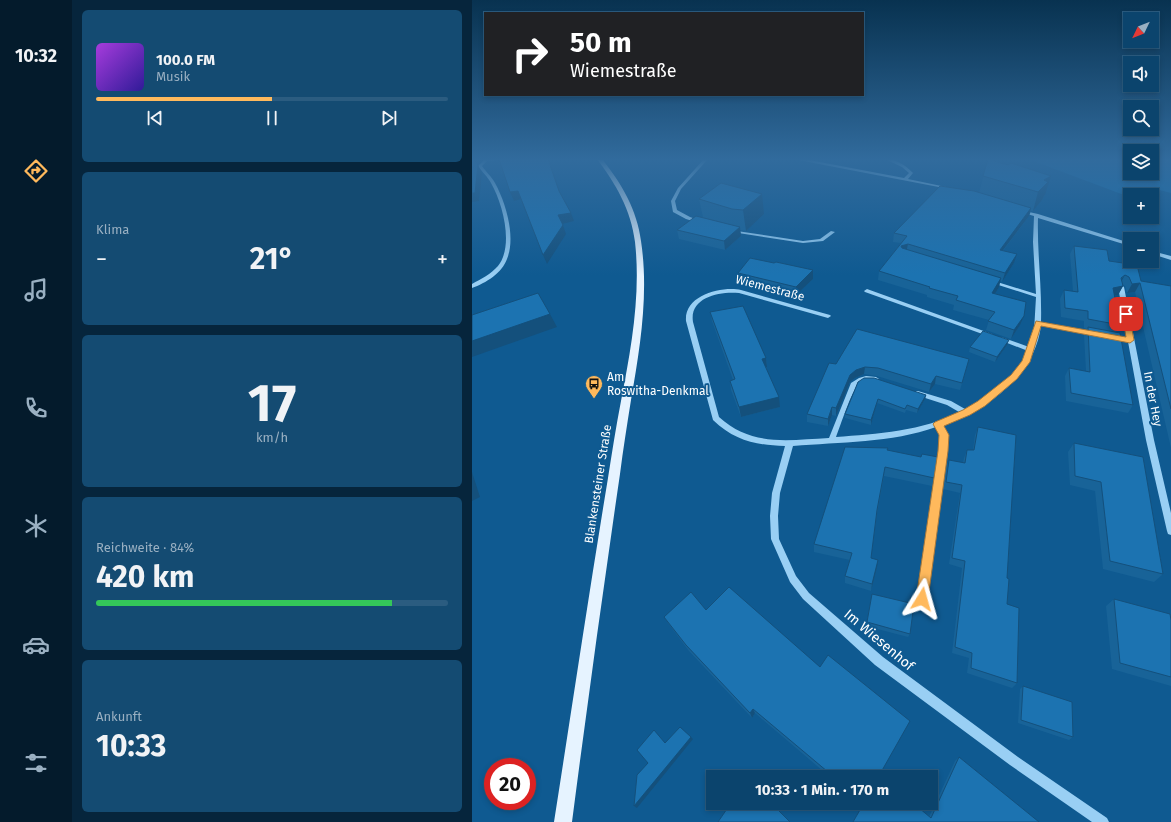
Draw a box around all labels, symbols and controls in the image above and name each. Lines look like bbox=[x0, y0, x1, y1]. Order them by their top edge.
north arrow bbox=[1123, 12, 1159, 48]
map controls bbox=[1123, 12, 1159, 268]
text: 50 m bbox=[570, 26, 632, 59]
icon: right bbox=[504, 28, 556, 80]
text: 10:32 bbox=[15, 45, 57, 67]
text: 100.0 FM bbox=[156, 51, 215, 69]
button: sound bbox=[1123, 56, 1159, 92]
text: Wiemestraße bbox=[570, 60, 677, 82]
text: Musik bbox=[156, 69, 190, 84]
button: search bbox=[1123, 100, 1159, 136]
icon: previous bbox=[144, 107, 166, 129]
icon: pause bbox=[261, 107, 283, 129]
icon: next bbox=[378, 107, 400, 129]
button: layers bbox=[1123, 144, 1159, 180]
icon: directions bbox=[22, 157, 50, 185]
button: + bbox=[1123, 188, 1159, 224]
text: Klima bbox=[96, 222, 129, 237]
button: − bbox=[1123, 232, 1159, 268]
text: 21° bbox=[250, 241, 294, 277]
text: − bbox=[96, 246, 107, 273]
text: + bbox=[437, 246, 448, 273]
street label: Wiemestraße bbox=[734, 272, 806, 304]
icon: music bbox=[22, 276, 50, 304]
pin bbox=[1109, 297, 1143, 331]
icon: arrive bbox=[1115, 303, 1137, 325]
place label: Am Roswitha-Denkmal bbox=[607, 370, 709, 398]
street label: In der Hey bbox=[1141, 370, 1165, 428]
text: 17 bbox=[248, 372, 296, 435]
bus stop icon: Am Roswitha-Denkmal bbox=[584, 374, 604, 399]
icon: phone bbox=[22, 394, 50, 422]
street label: Blankensteiner Straße bbox=[582, 424, 614, 544]
text: km/h bbox=[256, 430, 288, 445]
icon: climate bbox=[22, 512, 50, 540]
text: Reichweite · 84% bbox=[96, 540, 194, 555]
text: 420 km bbox=[96, 559, 194, 595]
position arrow bbox=[901, 578, 943, 620]
street label: Im Wiesenhof bbox=[840, 606, 919, 675]
icon: car bbox=[22, 631, 50, 659]
text: Ankunft bbox=[96, 709, 142, 724]
text: 10:33 bbox=[96, 728, 166, 764]
icon: filters bbox=[22, 749, 50, 777]
speed limit sign: 20 bbox=[484, 758, 536, 810]
text: 10:33 · 1 Min. · 170 m bbox=[755, 781, 889, 799]

